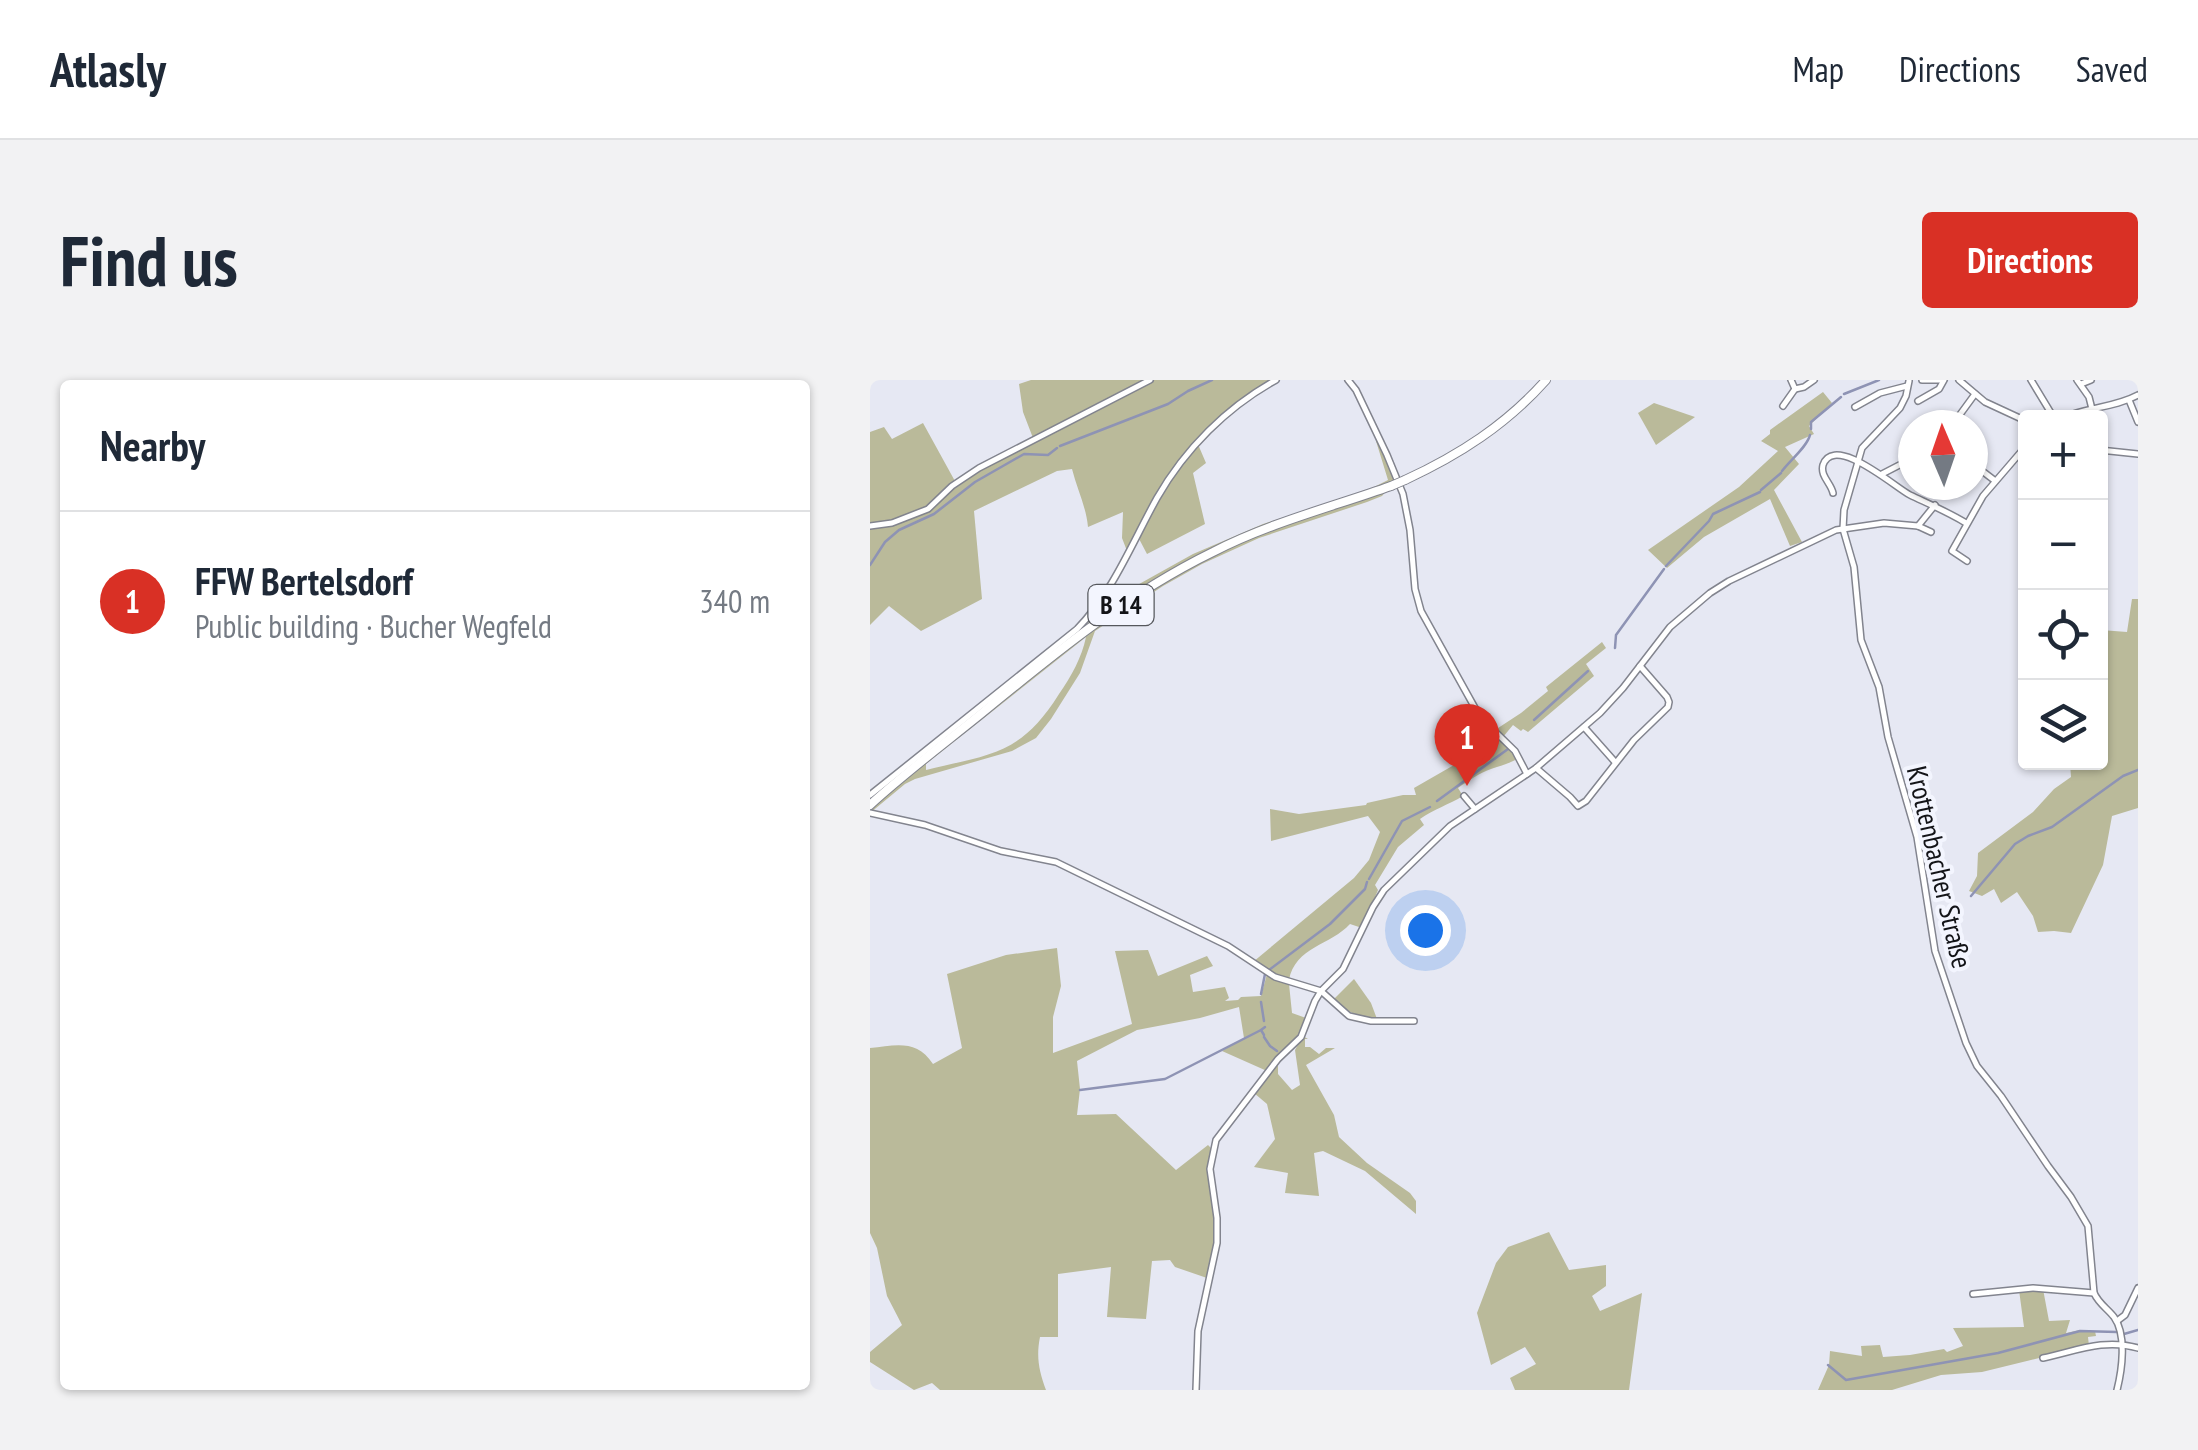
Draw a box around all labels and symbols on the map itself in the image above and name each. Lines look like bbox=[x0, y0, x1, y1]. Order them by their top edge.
north arrow bbox=[1898, 410, 1988, 500]
road number: B 14 bbox=[1088, 585, 1154, 625]
pin: 1 bbox=[1434, 704, 1500, 786]
street label: Krottenbacher Straße bbox=[1899, 762, 1981, 972]
your location bbox=[1400, 905, 1451, 956]

